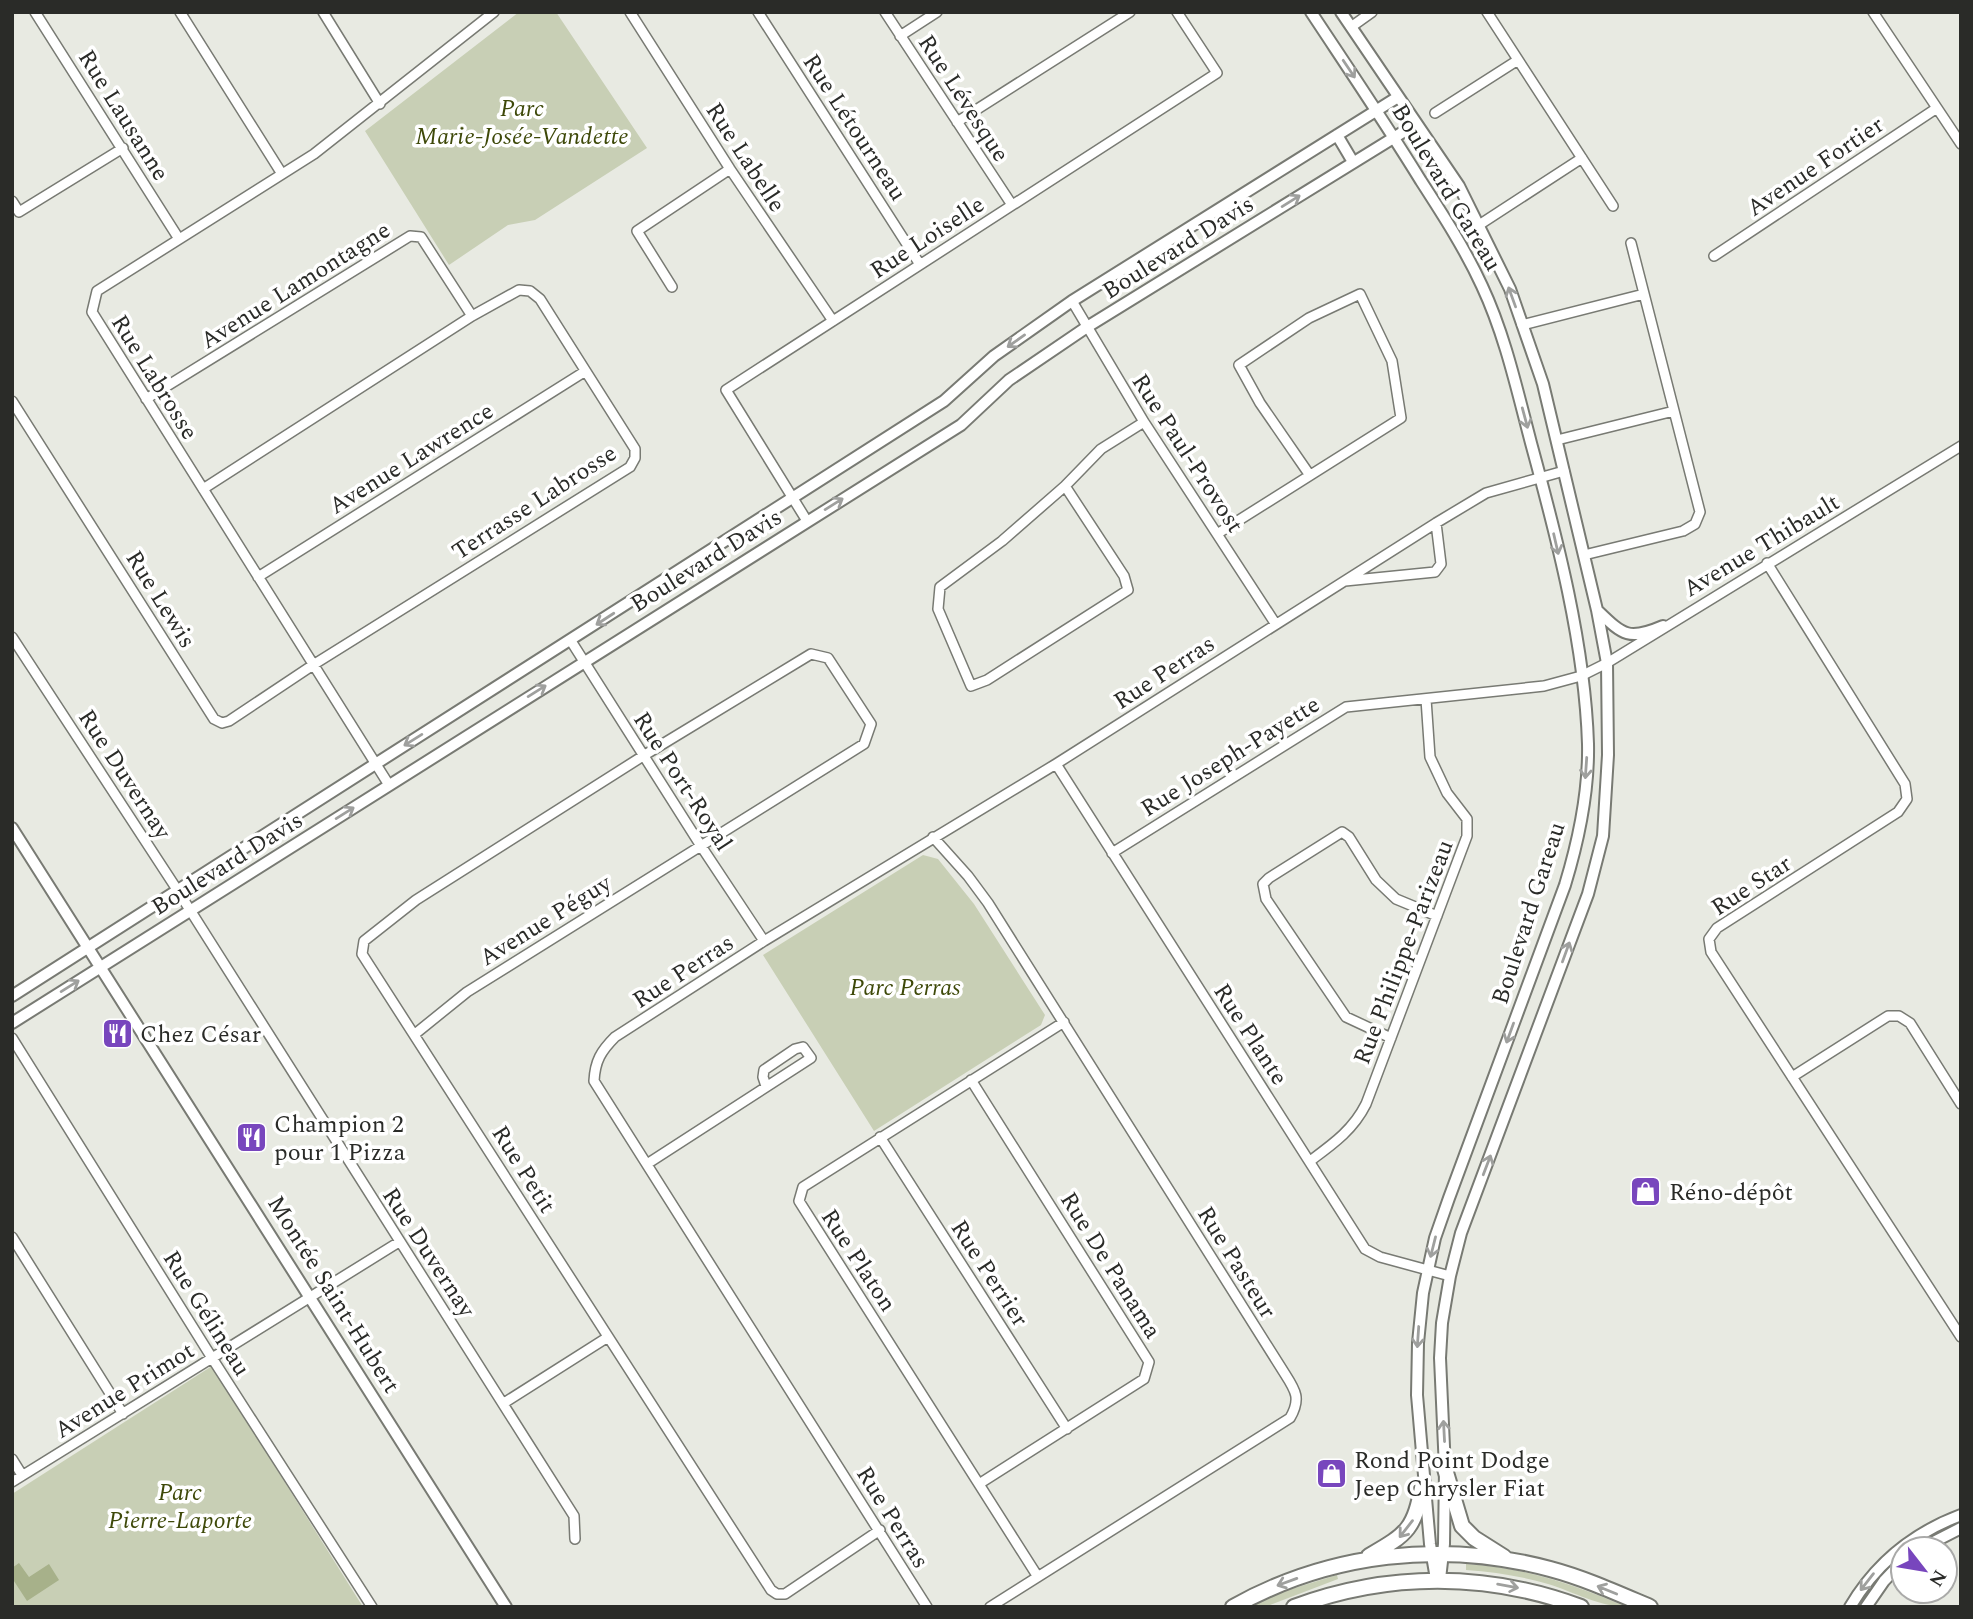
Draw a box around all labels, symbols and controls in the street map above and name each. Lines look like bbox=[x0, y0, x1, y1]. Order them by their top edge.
street label: Rue Lévesque bbox=[908, 28, 1018, 169]
street label: Rue Lausanne bbox=[68, 43, 178, 188]
street label: Rue Létourneau bbox=[793, 47, 915, 208]
one-way arrow bbox=[1342, 59, 1356, 78]
park label: Parc Marie-Josée-Vandette bbox=[415, 91, 629, 155]
street label: Rue Labelle bbox=[696, 95, 794, 220]
street label: Boulevard Gareau bbox=[1382, 97, 1510, 278]
street label: Avenue Fortier bbox=[1740, 107, 1891, 226]
street label: Rue Loiselle bbox=[863, 187, 992, 288]
street label: Boulevard Davis bbox=[1096, 187, 1261, 309]
one-way arrow bbox=[1281, 193, 1300, 208]
street label: Avenue Lamontagne bbox=[193, 213, 398, 359]
one-way arrow bbox=[1505, 286, 1517, 308]
street label: Rue Labrosse bbox=[101, 308, 207, 447]
one-way arrow bbox=[1007, 334, 1026, 348]
street label: Rue Paul-Provost bbox=[1122, 367, 1252, 540]
street label: Avenue Lawrence bbox=[322, 394, 501, 524]
one-way arrow bbox=[1519, 407, 1532, 429]
street label: Terrasse Labrosse bbox=[445, 436, 624, 570]
street label: Avenue Thibault bbox=[1676, 485, 1847, 607]
one-way arrow bbox=[823, 497, 843, 511]
street label: Boulevard Davis bbox=[624, 500, 789, 622]
one-way arrow bbox=[1550, 532, 1563, 555]
street label: Rue Lewis bbox=[116, 543, 204, 656]
one-way arrow bbox=[596, 611, 615, 626]
street label: Rue Perras bbox=[1107, 626, 1222, 719]
one-way arrow bbox=[527, 683, 547, 697]
street label: Rue Joseph-Payette bbox=[1134, 687, 1327, 827]
street label: Rue Duvernay bbox=[69, 702, 181, 848]
street label: Rue Port-Royal bbox=[623, 705, 741, 859]
one-way arrow bbox=[403, 734, 423, 748]
one-way arrow bbox=[1579, 757, 1592, 779]
street label: Boulevard Davis bbox=[145, 803, 310, 925]
one-way arrow bbox=[335, 805, 355, 819]
street label: Boulevard Gareau bbox=[1482, 817, 1575, 1009]
street label: Rue Philippe-Parizeau bbox=[1344, 835, 1463, 1070]
street label: Rue Star bbox=[1704, 846, 1799, 925]
street label: Avenue Péguy bbox=[472, 865, 620, 976]
street label: Rue Perras bbox=[626, 925, 741, 1018]
one-way arrow bbox=[1561, 941, 1574, 963]
park label: Parc Perras bbox=[849, 970, 961, 1006]
street label: Rue Plante bbox=[1204, 976, 1297, 1093]
one-way arrow bbox=[60, 979, 79, 994]
restaurant icon: Chez César bbox=[100, 1017, 134, 1051]
place label: Chez César bbox=[140, 1017, 261, 1053]
one-way arrow bbox=[1503, 1021, 1515, 1043]
place label: Champion 2 pour 1 Pizza bbox=[274, 1107, 406, 1171]
street label: Rue Petit bbox=[482, 1118, 564, 1221]
restaurant icon: Champion 2 pour 1 Pizza bbox=[234, 1121, 268, 1155]
one-way arrow bbox=[1482, 1155, 1494, 1177]
shop icon: Réno-dépôt bbox=[1629, 1175, 1663, 1209]
place label: Réno-dépôt bbox=[1669, 1175, 1793, 1211]
street label: Rue Duvernay bbox=[373, 1180, 485, 1326]
street label: Rue De Panama bbox=[1050, 1185, 1170, 1346]
street label: Montée Saint-Hubert bbox=[258, 1189, 409, 1400]
street label: Rue Pasteur bbox=[1187, 1199, 1285, 1326]
street label: Rue Platon bbox=[811, 1202, 905, 1319]
street label: Rue Perrier bbox=[941, 1213, 1037, 1334]
one-way arrow bbox=[1426, 1235, 1439, 1258]
street label: Rue Gélineau bbox=[153, 1244, 259, 1383]
one-way arrow bbox=[1411, 1325, 1424, 1348]
street label: Avenue Primot bbox=[47, 1333, 202, 1448]
one-way arrow bbox=[1437, 1420, 1450, 1443]
place label: Rond Point Dodge Jeep Chrysler Fiat bbox=[1354, 1443, 1550, 1507]
shop icon: Rond Point Dodge Jeep Chrysler Fiat bbox=[1314, 1457, 1348, 1491]
street label: Rue Perras bbox=[846, 1459, 938, 1576]
park label: Parc Pierre-Laporte bbox=[108, 1475, 252, 1539]
one-way arrow bbox=[1399, 1520, 1414, 1538]
north arrow bbox=[1889, 1535, 1959, 1605]
text: N bbox=[1921, 1564, 1954, 1592]
one-way arrow bbox=[1859, 1573, 1874, 1591]
one-way arrow bbox=[1277, 1576, 1299, 1589]
one-way arrow bbox=[1496, 1580, 1519, 1593]
one-way arrow bbox=[1597, 1582, 1619, 1595]

